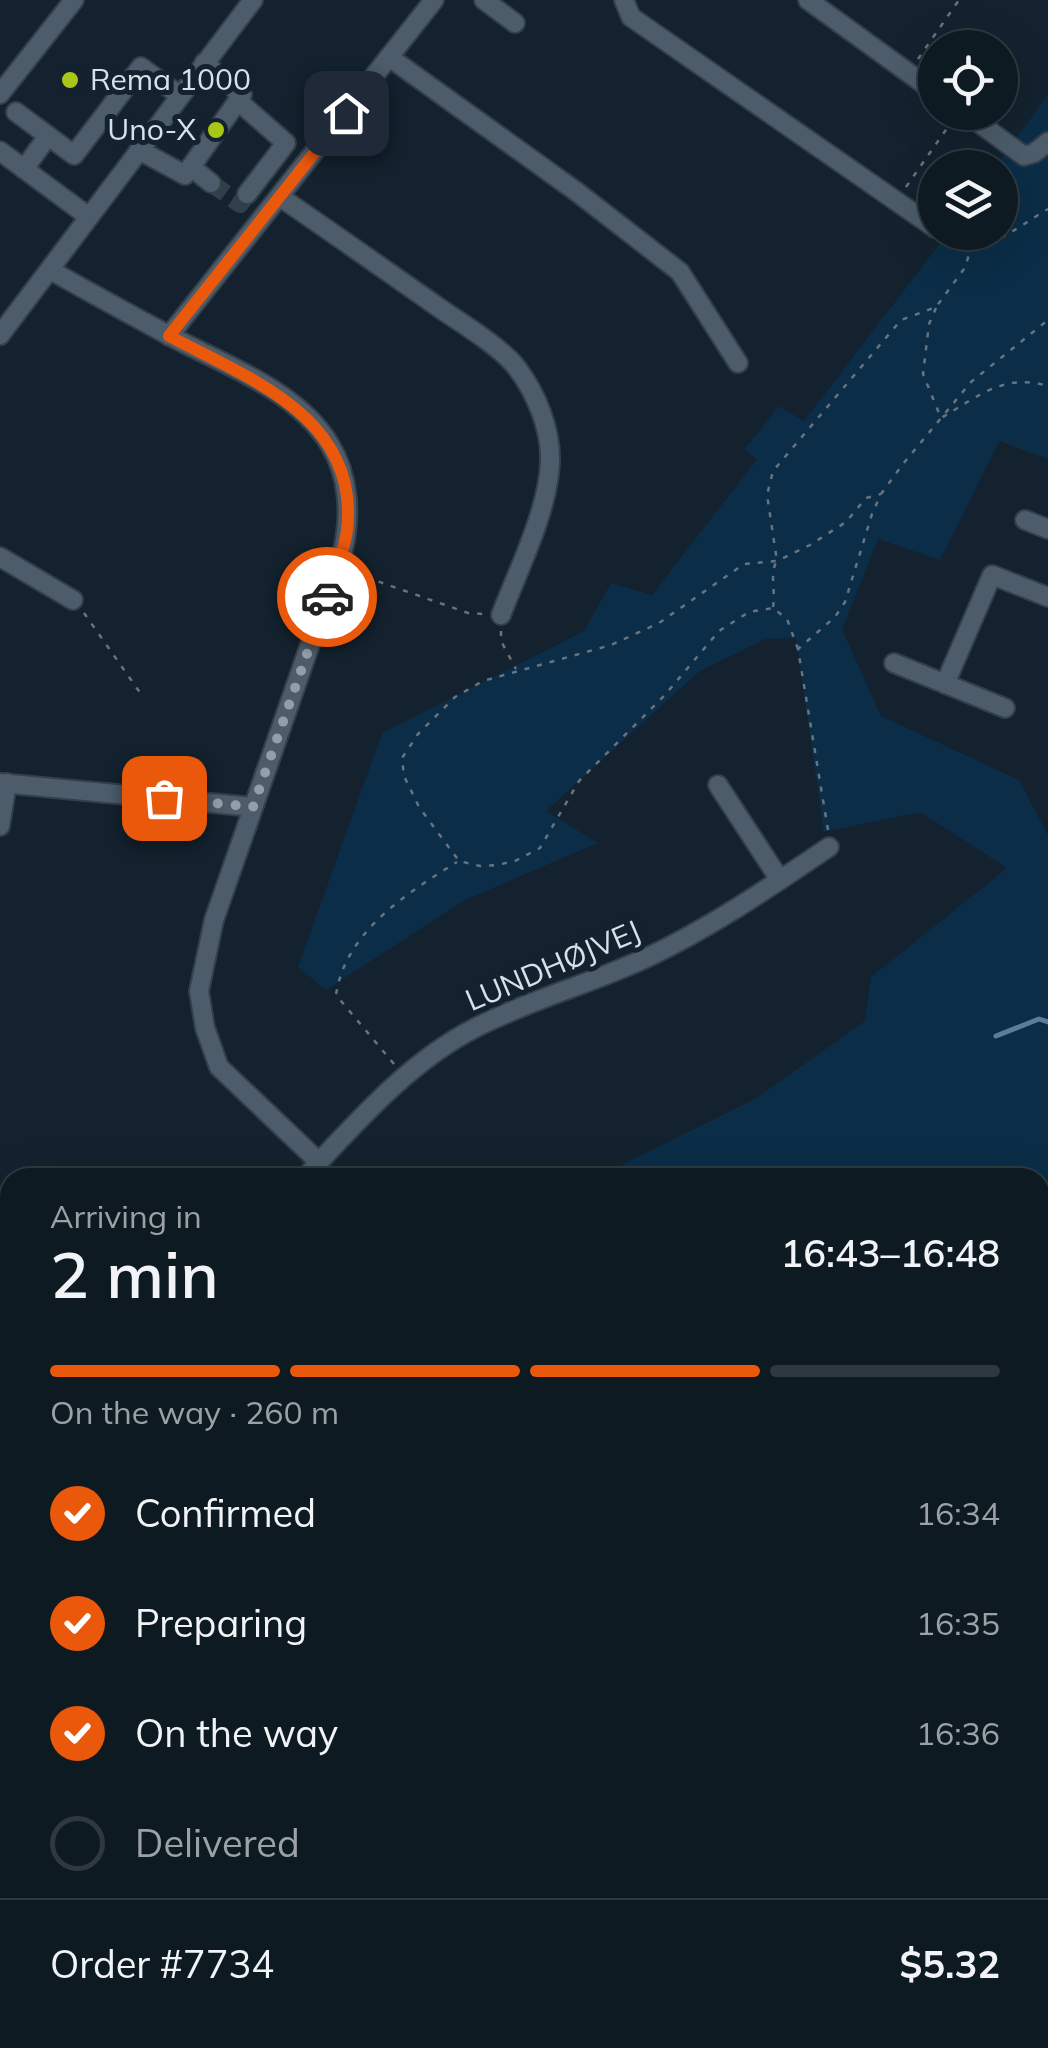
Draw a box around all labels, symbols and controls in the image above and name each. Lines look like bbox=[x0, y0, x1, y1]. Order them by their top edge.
map controls bbox=[918, 30, 1018, 250]
button: locate bbox=[918, 30, 1018, 130]
place label: Rema 1000 bbox=[90, 60, 251, 98]
marker: Rema 1000 bbox=[59, 69, 81, 91]
pin bbox=[304, 71, 389, 156]
icon: home bbox=[319, 86, 374, 141]
place label: Uno-X bbox=[107, 110, 196, 148]
marker: Uno-X bbox=[205, 119, 227, 141]
button: layers bbox=[918, 150, 1018, 250]
courier bbox=[277, 547, 377, 647]
icon: car bbox=[300, 570, 355, 625]
pin bbox=[122, 756, 207, 841]
icon: bag bbox=[137, 771, 192, 826]
street label: LUNDHØJVEJ bbox=[460, 911, 646, 1019]
text: Arriving in bbox=[50, 1196, 202, 1236]
text: 16:43–16:48 bbox=[780, 1229, 1000, 1277]
text: 2 min bbox=[50, 1233, 219, 1314]
text: On the way · 260 m bbox=[50, 1392, 339, 1432]
icon: check bbox=[50, 1486, 105, 1541]
text: Confirmed bbox=[135, 1489, 316, 1537]
text: 16:34 bbox=[916, 1493, 1000, 1533]
icon: check bbox=[50, 1596, 105, 1651]
text: Preparing bbox=[135, 1599, 307, 1647]
text: 16:35 bbox=[916, 1603, 1000, 1643]
icon: check bbox=[50, 1706, 105, 1761]
text: On the way bbox=[135, 1709, 338, 1757]
text: 16:36 bbox=[916, 1713, 1000, 1753]
text: Delivered bbox=[135, 1819, 300, 1867]
text: Order #7734 bbox=[50, 1940, 274, 1988]
text: $5.32 bbox=[899, 1940, 1000, 1988]

